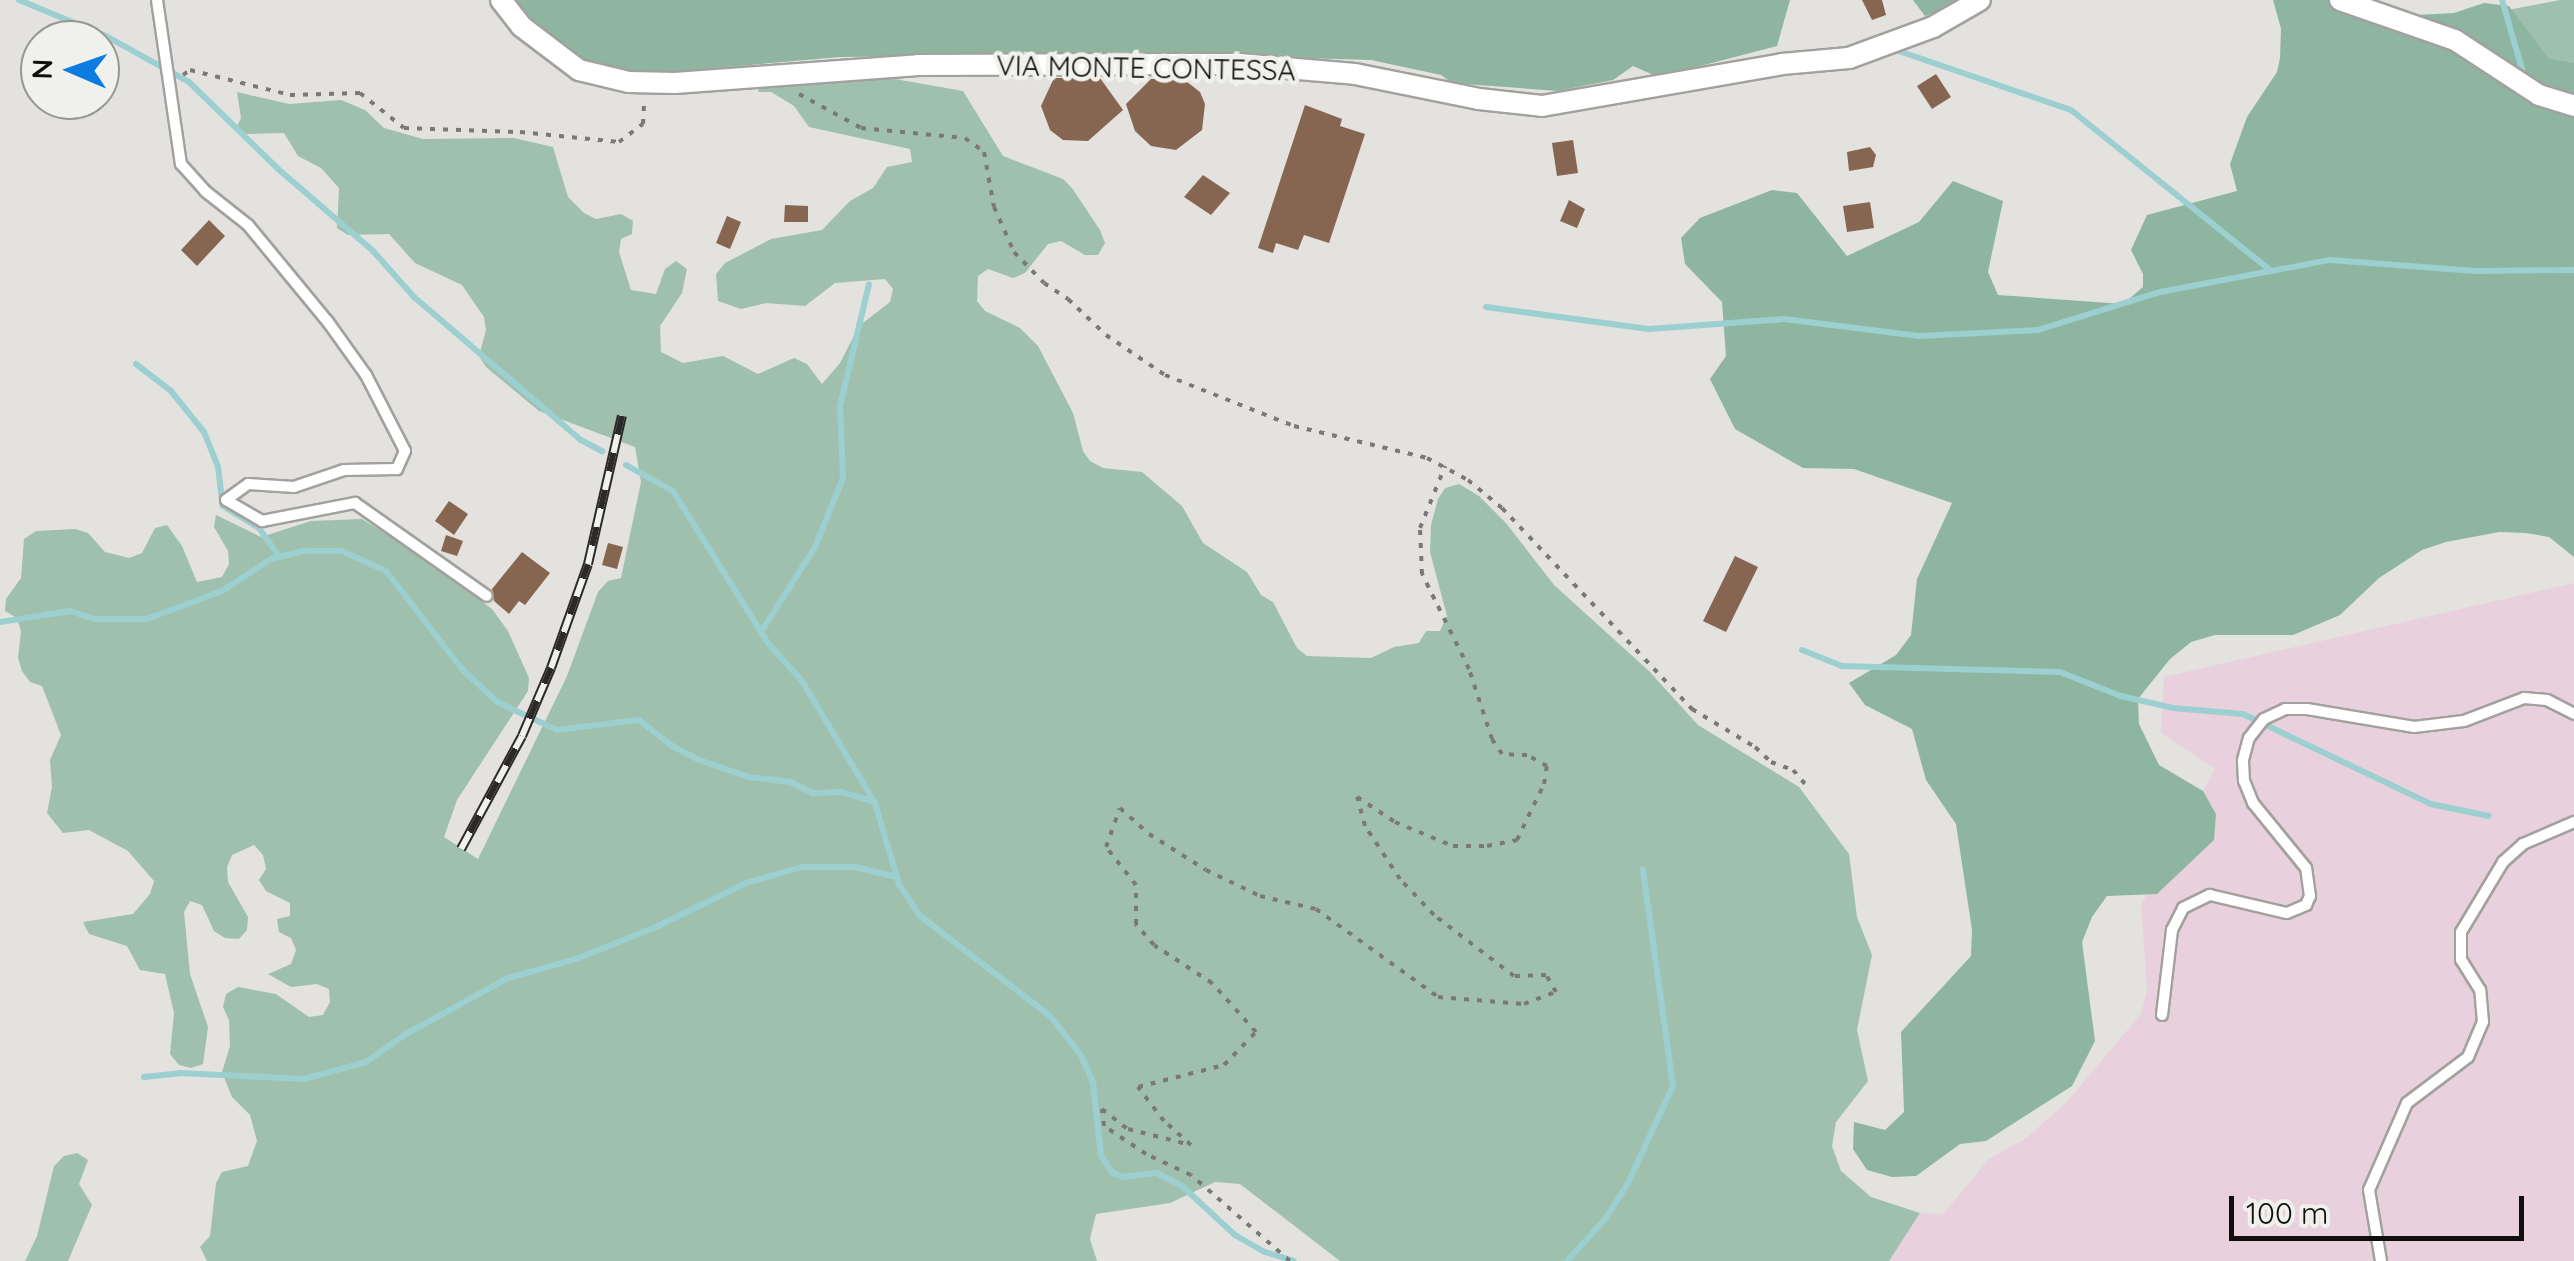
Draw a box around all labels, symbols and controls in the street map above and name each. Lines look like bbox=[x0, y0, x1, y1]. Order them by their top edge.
north arrow bbox=[20, 20, 120, 120]
street label: VIA MONTE CONTESSA bbox=[996, 49, 1296, 87]
text: N bbox=[24, 58, 59, 80]
scale bar bbox=[2234, 1176, 2529, 1238]
text: 100 m bbox=[2246, 1194, 2328, 1232]

